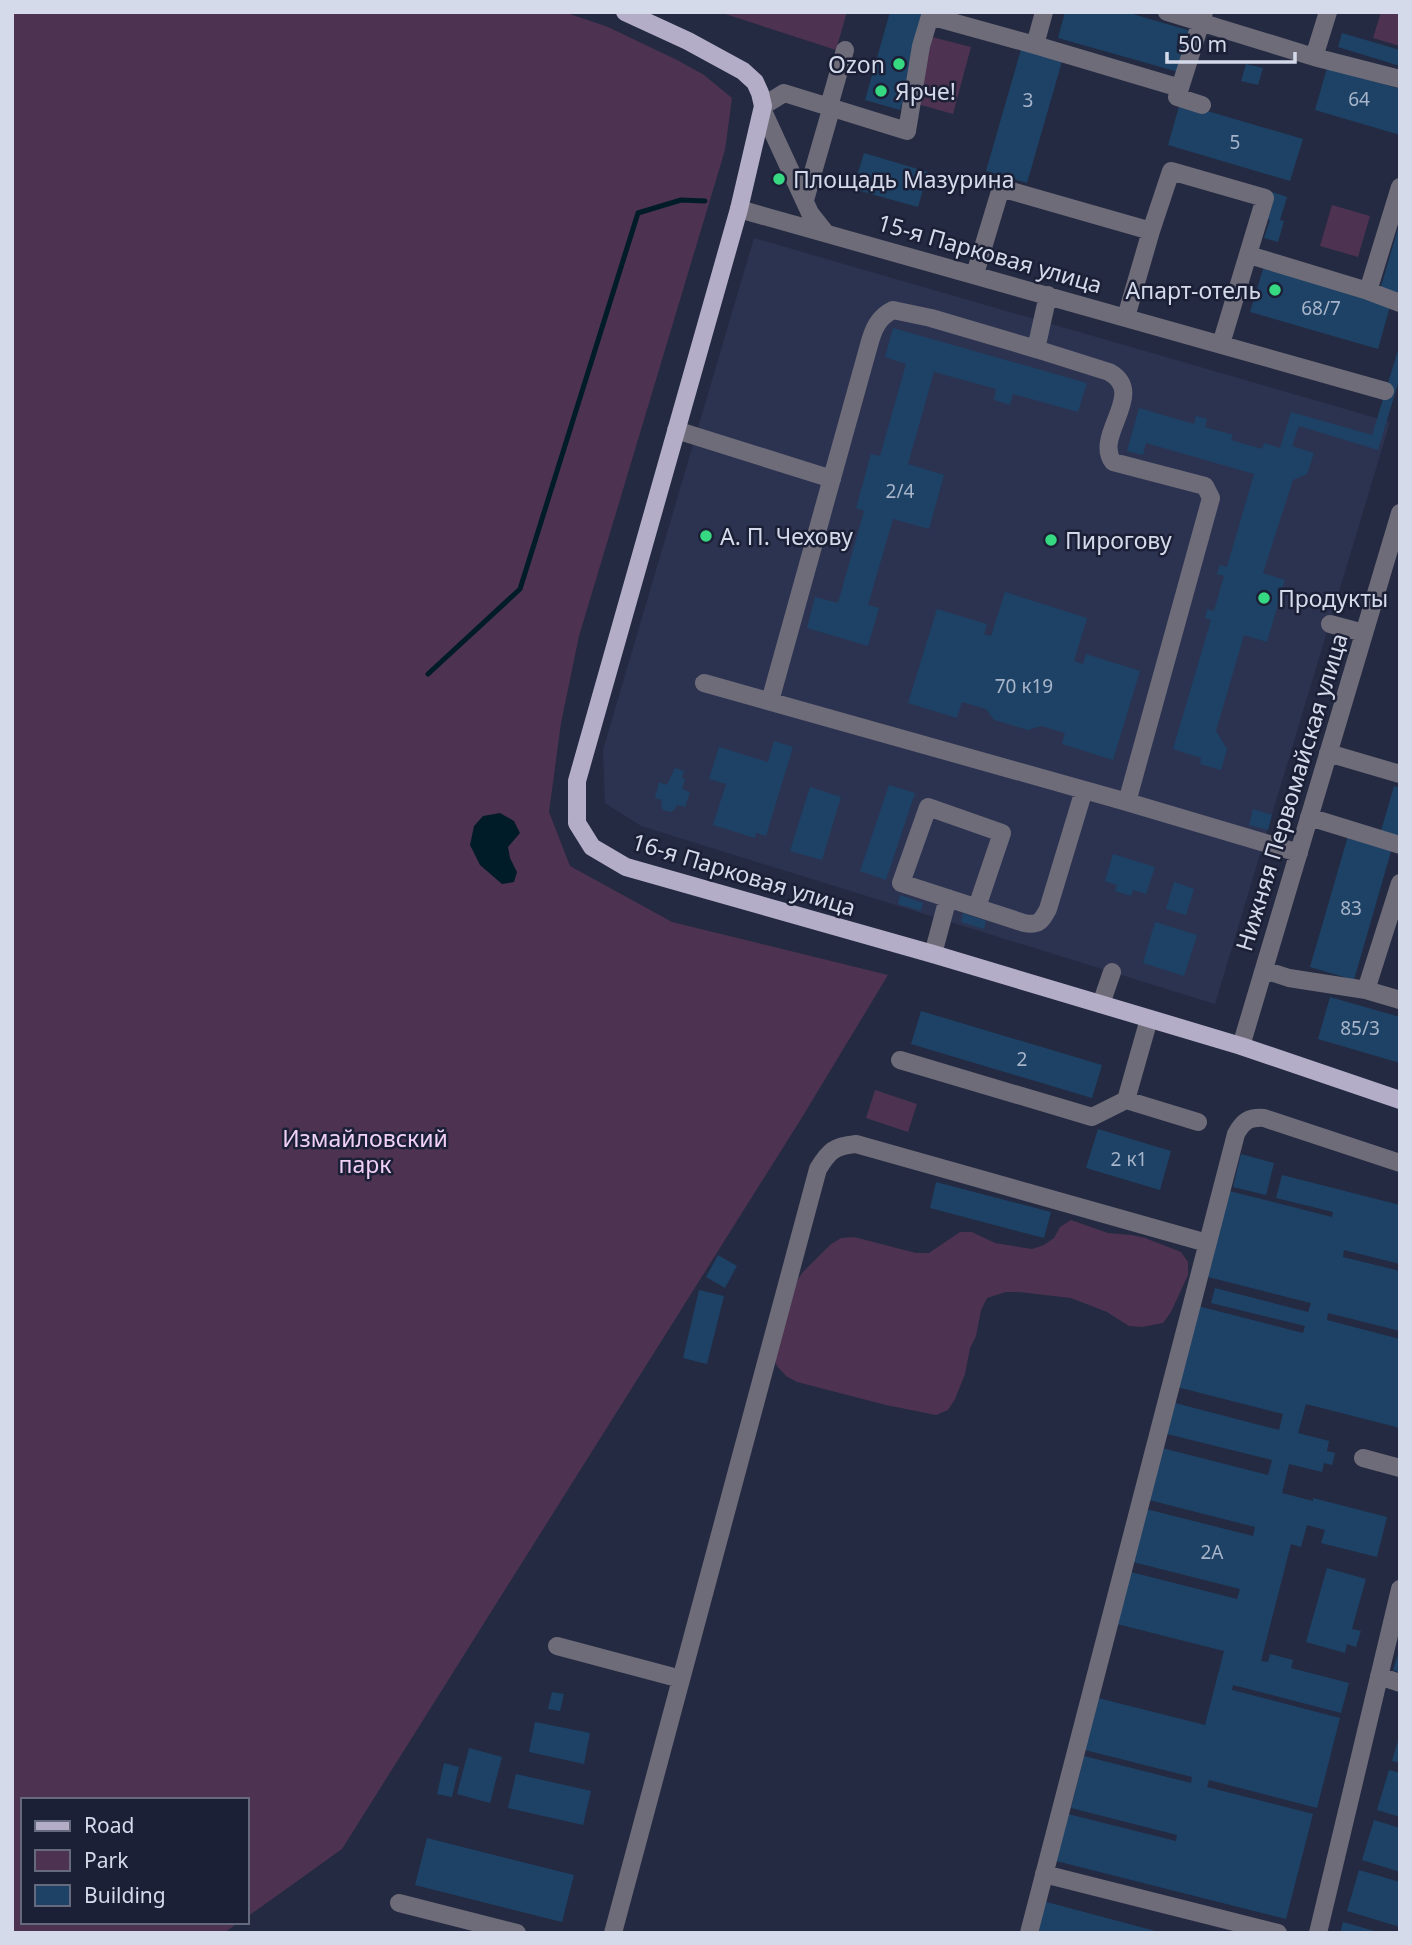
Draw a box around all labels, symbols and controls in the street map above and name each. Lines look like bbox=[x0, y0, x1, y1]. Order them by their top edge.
scale bar bbox=[1167, 21, 1295, 65]
text: 50 m bbox=[1178, 30, 1227, 58]
place label: Ozon bbox=[828, 48, 885, 80]
marker: Ozon bbox=[891, 56, 907, 72]
place label: Ярче! bbox=[895, 75, 956, 107]
marker: Ярче! bbox=[873, 83, 889, 99]
house number: 64 bbox=[1348, 86, 1370, 112]
house number: 3 bbox=[1023, 87, 1033, 113]
house number: 5 bbox=[1230, 129, 1240, 155]
place label: Площадь Мазурина bbox=[793, 163, 1014, 195]
marker: Площадь Мазурина bbox=[771, 171, 787, 187]
street label: 15-я Парковая улица bbox=[874, 206, 1106, 300]
place label: Апарт-отель bbox=[1126, 274, 1261, 306]
marker: Апарт-отель bbox=[1267, 282, 1283, 298]
house number: 68/7 bbox=[1301, 295, 1341, 321]
house number: 2/4 bbox=[886, 478, 915, 504]
place label: А. П. Чехову bbox=[720, 520, 853, 552]
place label: Пирогову bbox=[1065, 524, 1172, 556]
marker: А. П. Чехову bbox=[698, 528, 714, 544]
marker: Пирогову bbox=[1043, 532, 1059, 548]
place label: Продукты bbox=[1278, 582, 1388, 614]
marker: Продукты bbox=[1256, 590, 1272, 606]
street label: Нижняя Первомайская улица bbox=[1227, 629, 1355, 955]
house number: 70 к19 bbox=[995, 673, 1053, 699]
street label: 16-я Парковая улица bbox=[628, 825, 860, 923]
house number: 83 bbox=[1340, 895, 1362, 921]
house number: 85/3 bbox=[1340, 1015, 1380, 1041]
house number: 2 bbox=[1017, 1046, 1027, 1072]
park label: Измайловский парк bbox=[282, 1122, 448, 1180]
house number: 2 к1 bbox=[1111, 1146, 1147, 1172]
house number: 2А bbox=[1201, 1539, 1224, 1565]
legend bbox=[21, 1798, 248, 1924]
text: Road bbox=[84, 1811, 134, 1839]
text: Park bbox=[84, 1846, 129, 1874]
text: Building bbox=[84, 1881, 166, 1909]

